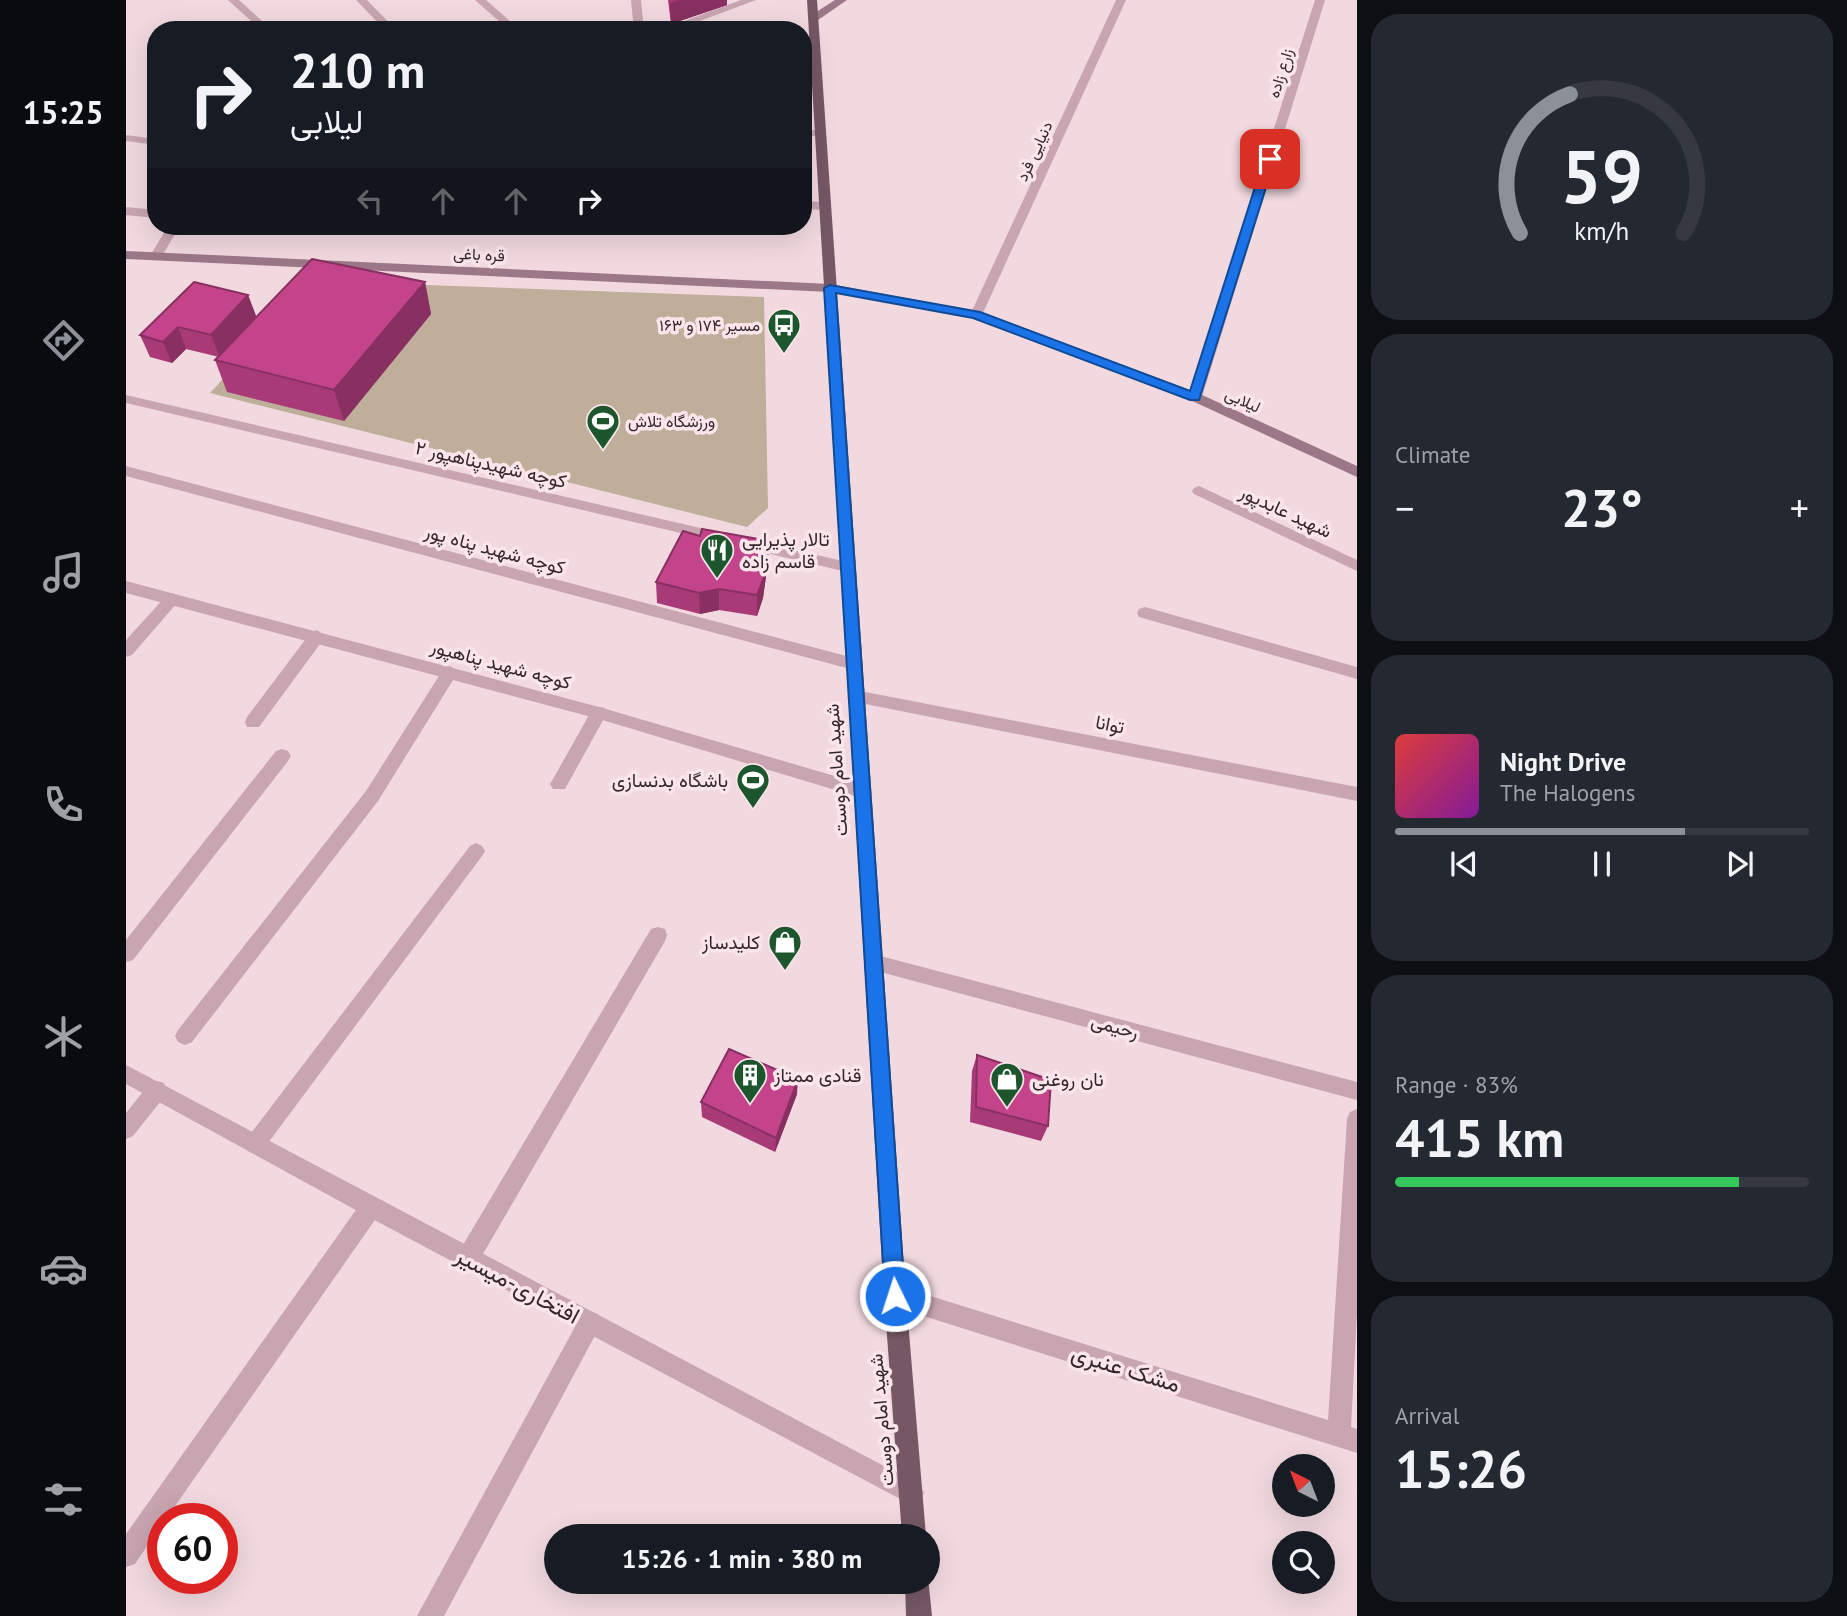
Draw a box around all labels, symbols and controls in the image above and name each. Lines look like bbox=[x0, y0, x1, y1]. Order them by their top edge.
text: 210 m bbox=[290, 38, 425, 102]
street label: زارع زاده bbox=[1263, 46, 1299, 101]
icon: right bbox=[175, 49, 266, 140]
text: 15:25 bbox=[22, 91, 104, 133]
text: لیلابی bbox=[290, 100, 363, 142]
street label: دنیایی فرد bbox=[1011, 118, 1057, 185]
pin bbox=[1240, 129, 1300, 189]
text: 59 bbox=[1561, 130, 1643, 224]
icon: arrive bbox=[1251, 140, 1289, 178]
icon: left bbox=[351, 182, 389, 220]
icon: ahead bbox=[424, 182, 462, 220]
icon: ahead bbox=[497, 182, 535, 220]
icon: right bbox=[570, 182, 608, 220]
text: km/h bbox=[1575, 215, 1629, 247]
street label: قره باغی bbox=[453, 243, 505, 266]
bus stop icon: مسیر ۱۷۴ و ۱۶۳ bbox=[765, 306, 803, 355]
place label: مسیر ۱۷۴ و ۱۶۳ bbox=[659, 315, 760, 336]
icon: directions bbox=[39, 316, 88, 365]
street label: لیلابی bbox=[1222, 383, 1264, 418]
sports icon: ورزشگاه تلاش bbox=[584, 402, 622, 451]
place label: ورزشگاه تلاش bbox=[628, 411, 715, 432]
street label: ۲ کوچه شهیدپناهپور bbox=[413, 435, 569, 495]
text: Climate bbox=[1395, 440, 1470, 469]
text: 23° bbox=[1561, 474, 1643, 541]
street label: شهید عابدپور bbox=[1234, 479, 1336, 545]
text: − bbox=[1395, 483, 1414, 532]
text: + bbox=[1790, 483, 1809, 532]
street label: کوچه شهید پناه پور bbox=[421, 518, 568, 581]
place label: تالار پذیرایی قاسم زاده bbox=[742, 527, 830, 574]
restaurant icon: تالار پذیرایی قاسم زاده bbox=[698, 531, 736, 580]
icon: music bbox=[39, 548, 88, 597]
street label: کوچه شهید پناهپور bbox=[427, 633, 574, 696]
street label: شهید امام دوست bbox=[819, 703, 854, 837]
street label: توانا bbox=[1093, 709, 1127, 739]
text: Night Drive bbox=[1500, 745, 1626, 778]
sports icon: باشگاه بدنسازی bbox=[734, 761, 772, 810]
place label: باشگاه بدنسازی bbox=[612, 768, 728, 792]
text: The Halogens bbox=[1500, 778, 1635, 807]
icon: phone bbox=[39, 780, 88, 829]
icon: previous bbox=[1445, 845, 1483, 883]
icon: pause bbox=[1583, 845, 1621, 883]
icon: next bbox=[1721, 845, 1759, 883]
shop icon: کلیدساز bbox=[766, 923, 804, 972]
place label: کلیدساز bbox=[701, 930, 760, 954]
street label: رحیمی bbox=[1089, 1008, 1141, 1044]
icon: climate bbox=[39, 1012, 88, 1061]
building icon: قنادی ممتاز bbox=[731, 1056, 769, 1105]
shop icon: نان روغنی bbox=[988, 1060, 1026, 1109]
place label: قنادی ممتاز bbox=[773, 1063, 861, 1087]
place label: نان روغنی bbox=[1032, 1067, 1104, 1091]
text: Range · 83% bbox=[1395, 1070, 1518, 1099]
text: 415 km bbox=[1395, 1104, 1564, 1171]
street label: افتخاری-میسیر bbox=[450, 1240, 585, 1331]
icon: car bbox=[39, 1244, 88, 1293]
position arrow bbox=[858, 1259, 932, 1333]
street label: مشک عنبری bbox=[1068, 1338, 1184, 1399]
street label: شهید امام دوست bbox=[863, 1353, 900, 1487]
text: Arrival bbox=[1395, 1401, 1459, 1430]
text: 15:26 bbox=[1395, 1435, 1527, 1502]
north arrow bbox=[1272, 1454, 1335, 1517]
map controls bbox=[1272, 1454, 1335, 1594]
icon: filters bbox=[39, 1475, 88, 1524]
speed limit sign: 60 bbox=[147, 1503, 238, 1594]
button: search bbox=[1272, 1531, 1335, 1594]
text: 15:26 · 1 min · 380 m bbox=[622, 1542, 862, 1575]

